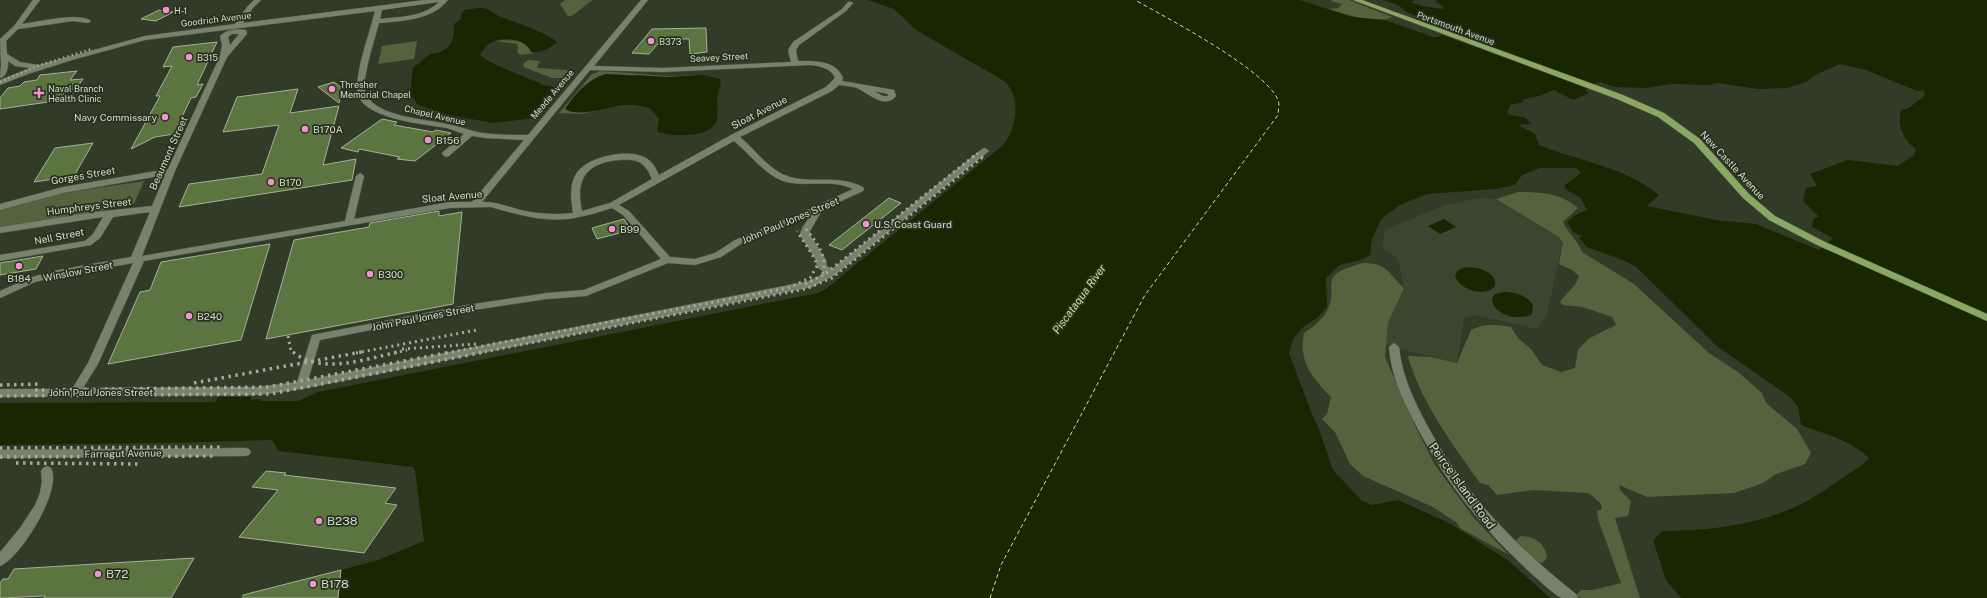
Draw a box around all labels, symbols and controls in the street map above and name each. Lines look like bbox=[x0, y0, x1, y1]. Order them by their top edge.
marker: H-1 bbox=[161, 5, 171, 15]
place label: H-1 bbox=[174, 5, 187, 16]
street label: Goodrich Avenue bbox=[180, 9, 252, 29]
street label: Portsmouth Avenue bbox=[1416, 9, 1496, 47]
marker: B373 bbox=[646, 36, 656, 46]
place label: B373 bbox=[659, 36, 682, 47]
street label: Seavey Street bbox=[689, 50, 749, 64]
marker: B315 bbox=[184, 52, 194, 62]
place label: B315 bbox=[197, 52, 218, 63]
street label: Meade Avenue bbox=[528, 67, 576, 121]
place label: Thresher Memorial Chapel bbox=[340, 79, 411, 100]
place label: Naval Branch Health Clinic bbox=[48, 83, 104, 104]
marker: Thresher Memorial Chapel bbox=[327, 84, 337, 94]
marker: Naval Branch Health Clinic bbox=[33, 87, 45, 99]
street label: Sloat Avenue bbox=[729, 93, 789, 131]
street label: Chapel Avenue bbox=[403, 103, 467, 127]
place label: Navy Commissary bbox=[74, 111, 158, 123]
marker: Navy Commissary bbox=[160, 112, 170, 122]
street label: Beaumont Street bbox=[146, 114, 190, 192]
place label: B170A bbox=[313, 123, 343, 135]
marker: B170A bbox=[300, 124, 310, 134]
street label: New Castle Avenue bbox=[1698, 128, 1768, 202]
place label: B156 bbox=[436, 134, 459, 146]
marker: B156 bbox=[423, 135, 433, 145]
street label: Gorges Street bbox=[50, 163, 116, 187]
place label: B170 bbox=[279, 176, 302, 188]
marker: B170 bbox=[266, 177, 276, 187]
street label: Sloat Avenue bbox=[421, 187, 483, 205]
street label: John Paul Jones Street bbox=[740, 194, 840, 246]
street label: Humphreys Street bbox=[46, 195, 132, 217]
place label: U.S. Coast Guard bbox=[874, 218, 952, 230]
marker: U.S. Coast Guard bbox=[861, 219, 871, 229]
place label: B99 bbox=[620, 223, 639, 235]
marker: B99 bbox=[607, 224, 617, 234]
street label: Nell Street bbox=[33, 225, 85, 247]
street label: Winslow Street bbox=[42, 258, 114, 284]
marker: B184 bbox=[14, 261, 24, 271]
water label: Piscataqua River bbox=[1050, 262, 1109, 336]
place label: B300 bbox=[378, 268, 403, 280]
marker: B300 bbox=[365, 269, 375, 279]
place label: B184 bbox=[7, 272, 31, 284]
street label: John Paul Jones Street bbox=[371, 301, 475, 333]
place label: B240 bbox=[197, 310, 222, 322]
marker: B240 bbox=[184, 311, 194, 321]
street label: John Paul Jones Street bbox=[49, 386, 153, 398]
street label: Peirce Island Road bbox=[1426, 440, 1498, 532]
street label: Farragut Avenue bbox=[84, 446, 162, 460]
place label: B238 bbox=[327, 514, 358, 528]
marker: B238 bbox=[314, 516, 324, 526]
place label: B72 bbox=[106, 567, 128, 581]
marker: B72 bbox=[93, 569, 103, 579]
place label: B178 bbox=[321, 577, 349, 591]
marker: B178 bbox=[308, 579, 318, 589]

